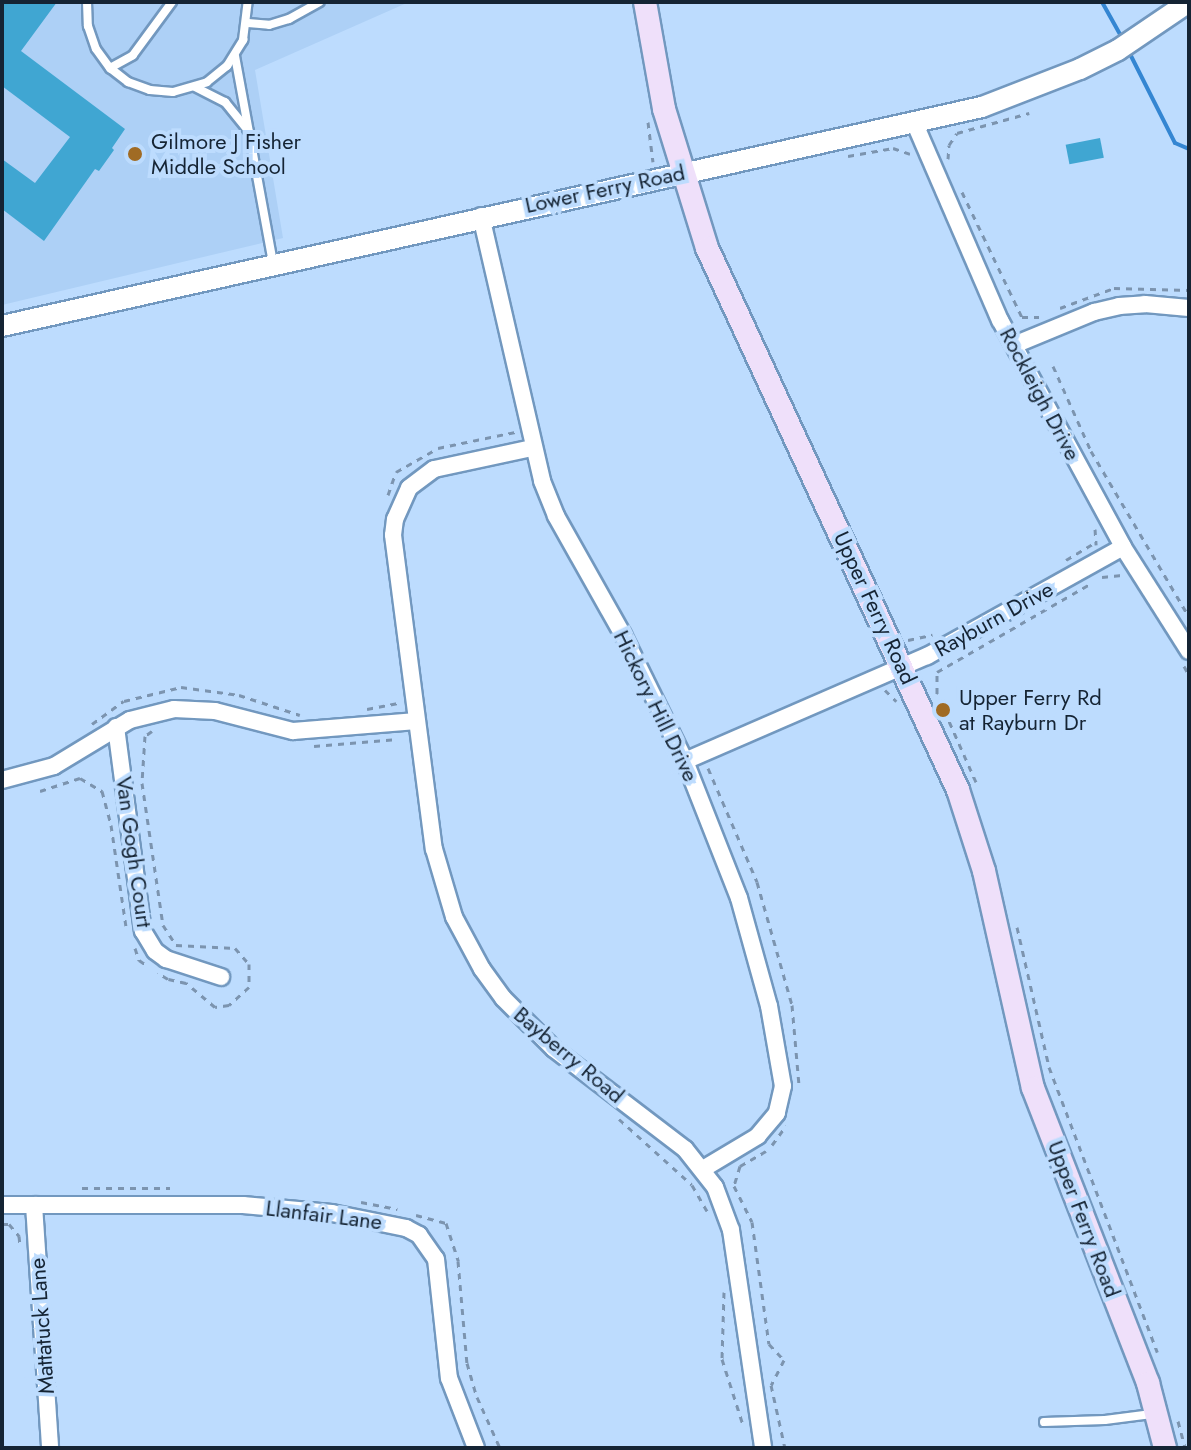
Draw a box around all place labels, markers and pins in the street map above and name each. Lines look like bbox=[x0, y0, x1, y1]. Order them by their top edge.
place label: Gilmore J Fisher Middle School bbox=[151, 128, 301, 180]
marker: Gilmore J Fisher Middle School bbox=[126, 145, 144, 163]
place label: Upper Ferry Rd at Rayburn Dr bbox=[959, 684, 1102, 736]
marker: Upper Ferry Rd at Rayburn Dr bbox=[934, 701, 952, 719]

